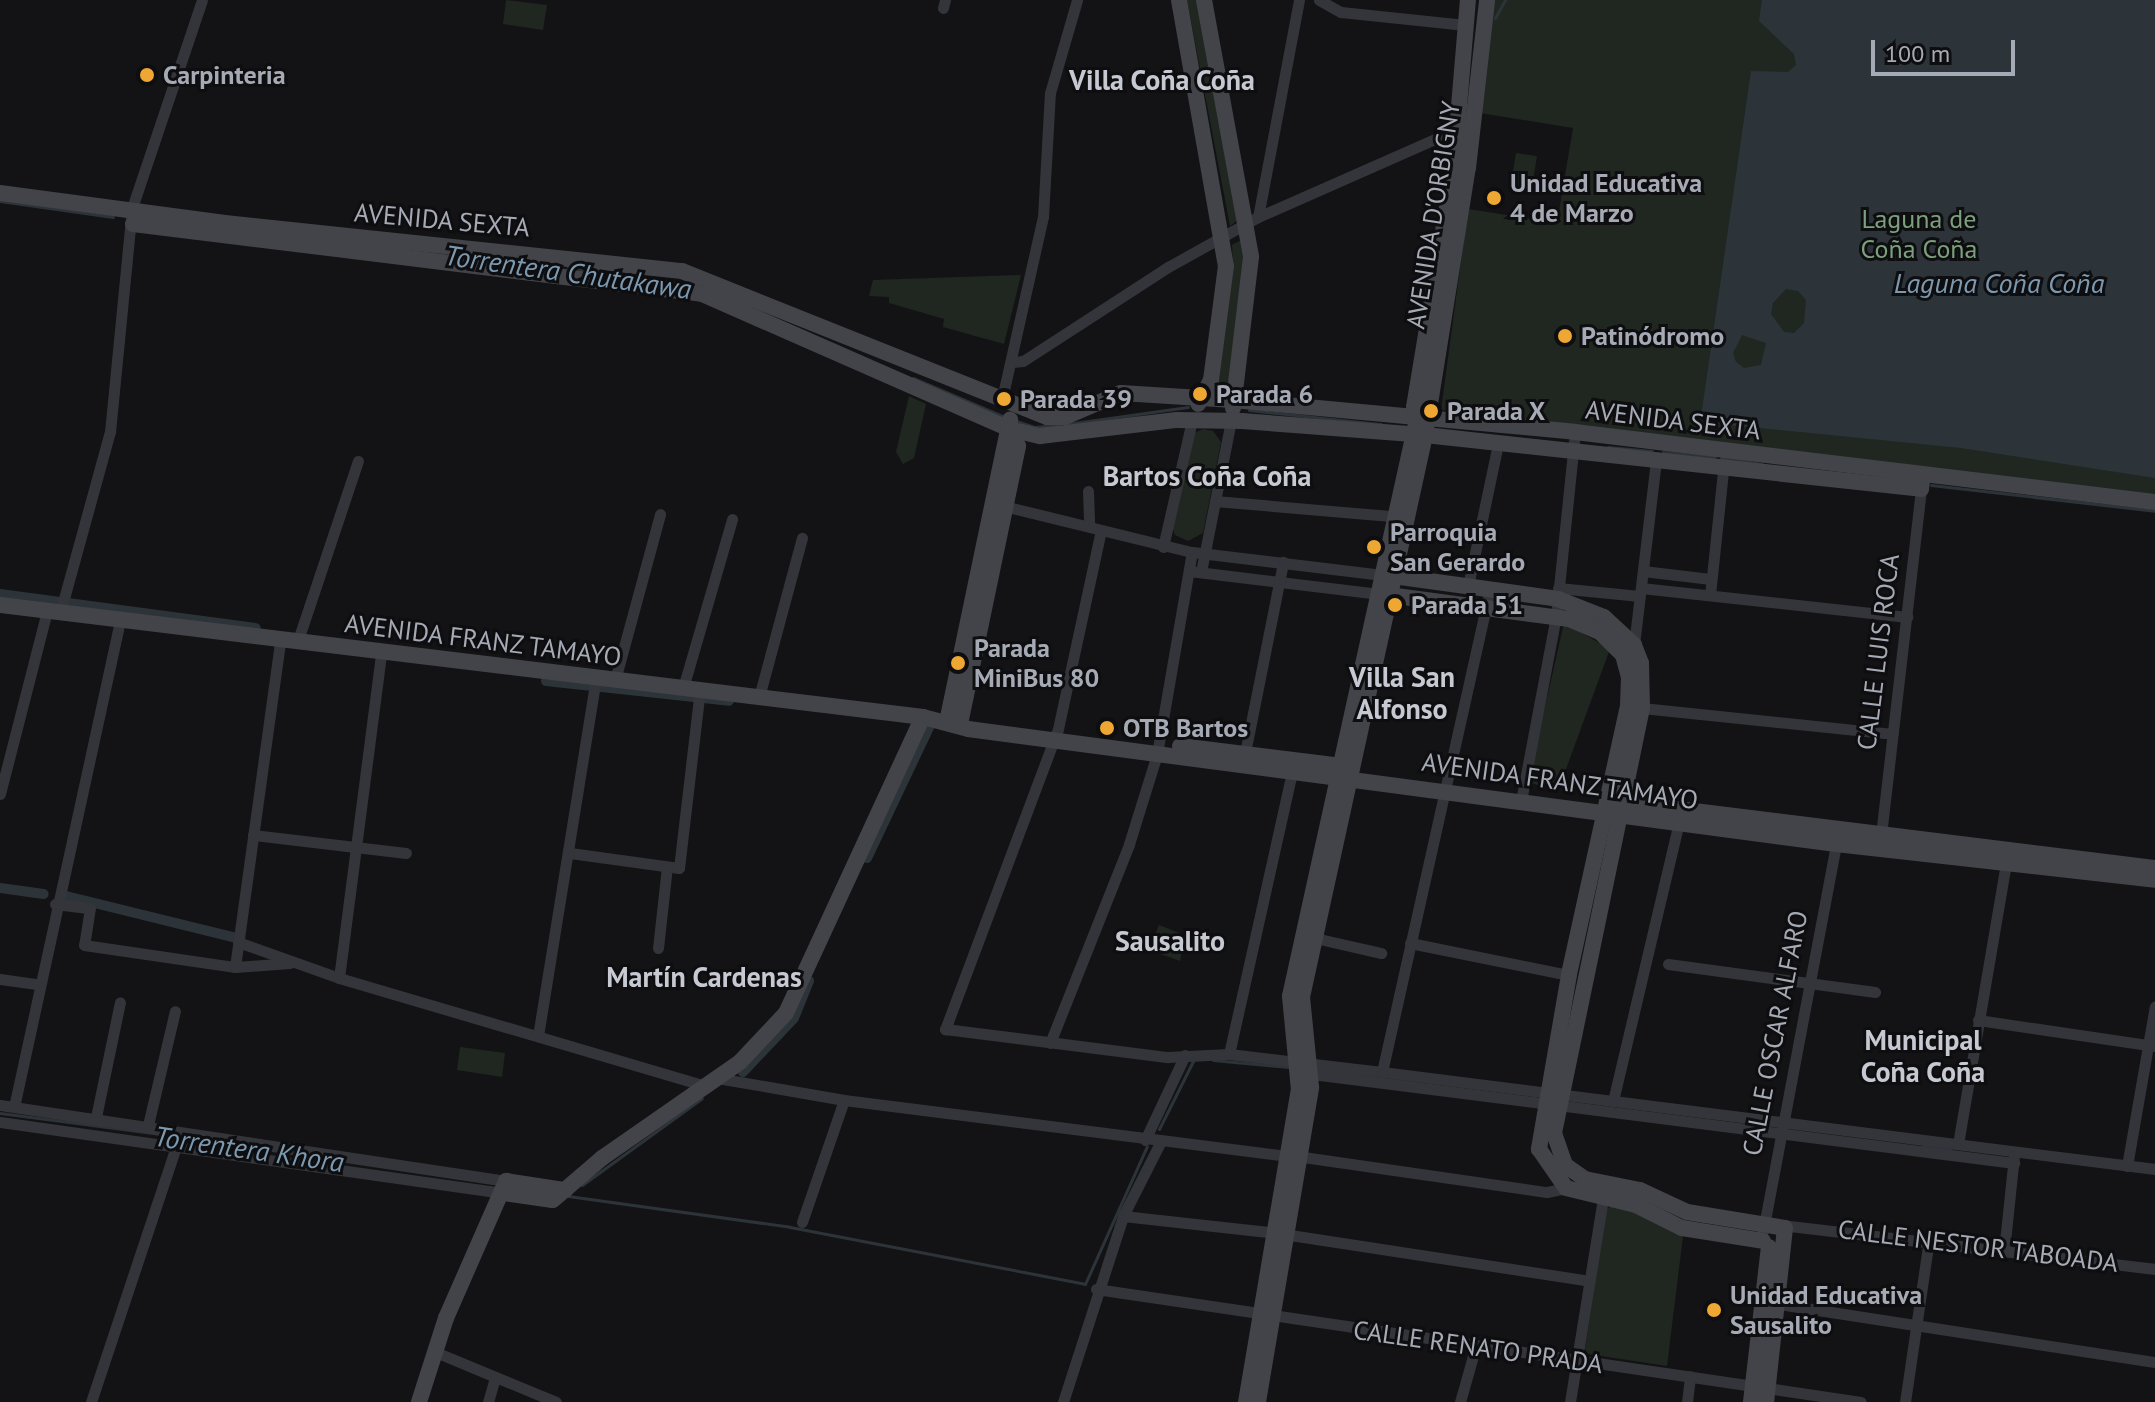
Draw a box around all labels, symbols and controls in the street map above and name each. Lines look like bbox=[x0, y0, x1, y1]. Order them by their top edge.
scale bar bbox=[1875, 24, 2019, 74]
text: 100 m bbox=[1885, 38, 1950, 69]
place label: Carpinteria bbox=[163, 59, 286, 91]
district label: Villa Coña Coña bbox=[1069, 63, 1255, 97]
marker: Carpinteria bbox=[138, 66, 156, 84]
street label: AVENIDA D'ORBIGNY bbox=[1400, 99, 1466, 331]
place label: Unidad Educativa 4 de Marzo bbox=[1510, 167, 1702, 228]
marker: Unidad Educativa 4 de Marzo bbox=[1485, 189, 1503, 207]
street label: AVENIDA SEXTA bbox=[352, 197, 532, 243]
park label: Laguna de Coña Coña bbox=[1861, 203, 1977, 264]
water label: Torrentera Chutakawa bbox=[443, 238, 693, 306]
water label: Laguna Coña Coña bbox=[1894, 266, 2104, 300]
place label: Patinódromo bbox=[1581, 320, 1724, 352]
marker: Patinódromo bbox=[1556, 327, 1574, 345]
place label: Parada 6 bbox=[1216, 378, 1313, 410]
place label: Parada 39 bbox=[1020, 383, 1132, 415]
marker: Parada 6 bbox=[1191, 385, 1209, 403]
marker: Parada 39 bbox=[995, 390, 1013, 408]
street label: AVENIDA SEXTA bbox=[1583, 394, 1763, 446]
place label: Parada X bbox=[1447, 395, 1546, 427]
marker: Parada X bbox=[1422, 402, 1440, 420]
district label: Bartos Coña Coña bbox=[1102, 459, 1312, 493]
place label: Parroquia San Gerardo bbox=[1390, 516, 1526, 578]
marker: Parroquia San Gerardo bbox=[1365, 538, 1383, 556]
street label: CALLE LUIS ROCA bbox=[1850, 552, 1906, 752]
place label: Parada 51 bbox=[1411, 589, 1523, 621]
marker: Parada 51 bbox=[1386, 596, 1404, 614]
street label: AVENIDA FRANZ TAMAYO bbox=[341, 607, 625, 673]
place label: Parada MiniBus 80 bbox=[974, 632, 1099, 694]
marker: Parada MiniBus 80 bbox=[949, 654, 967, 672]
district label: Villa San Alfonso bbox=[1349, 660, 1455, 726]
place label: OTB Bartos bbox=[1123, 712, 1248, 744]
marker: OTB Bartos bbox=[1098, 719, 1116, 737]
street label: AVENIDA FRANZ TAMAYO bbox=[1418, 746, 1702, 816]
street label: CALLE OSCAR ALFARO bbox=[1736, 907, 1814, 1159]
district label: Sausalito bbox=[1115, 924, 1225, 958]
district label: Martín Cardenas bbox=[606, 960, 802, 994]
district label: Municipal Coña Coña bbox=[1861, 1023, 1985, 1089]
water label: Torrentera Khora bbox=[152, 1119, 346, 1179]
street label: CALLE NESTOR TABOADA bbox=[1836, 1213, 2120, 1279]
place label: Unidad Educativa Sausalito bbox=[1730, 1279, 1922, 1340]
marker: Unidad Educativa Sausalito bbox=[1705, 1301, 1723, 1319]
street label: CALLE RENATO PRADA bbox=[1351, 1314, 1605, 1380]

